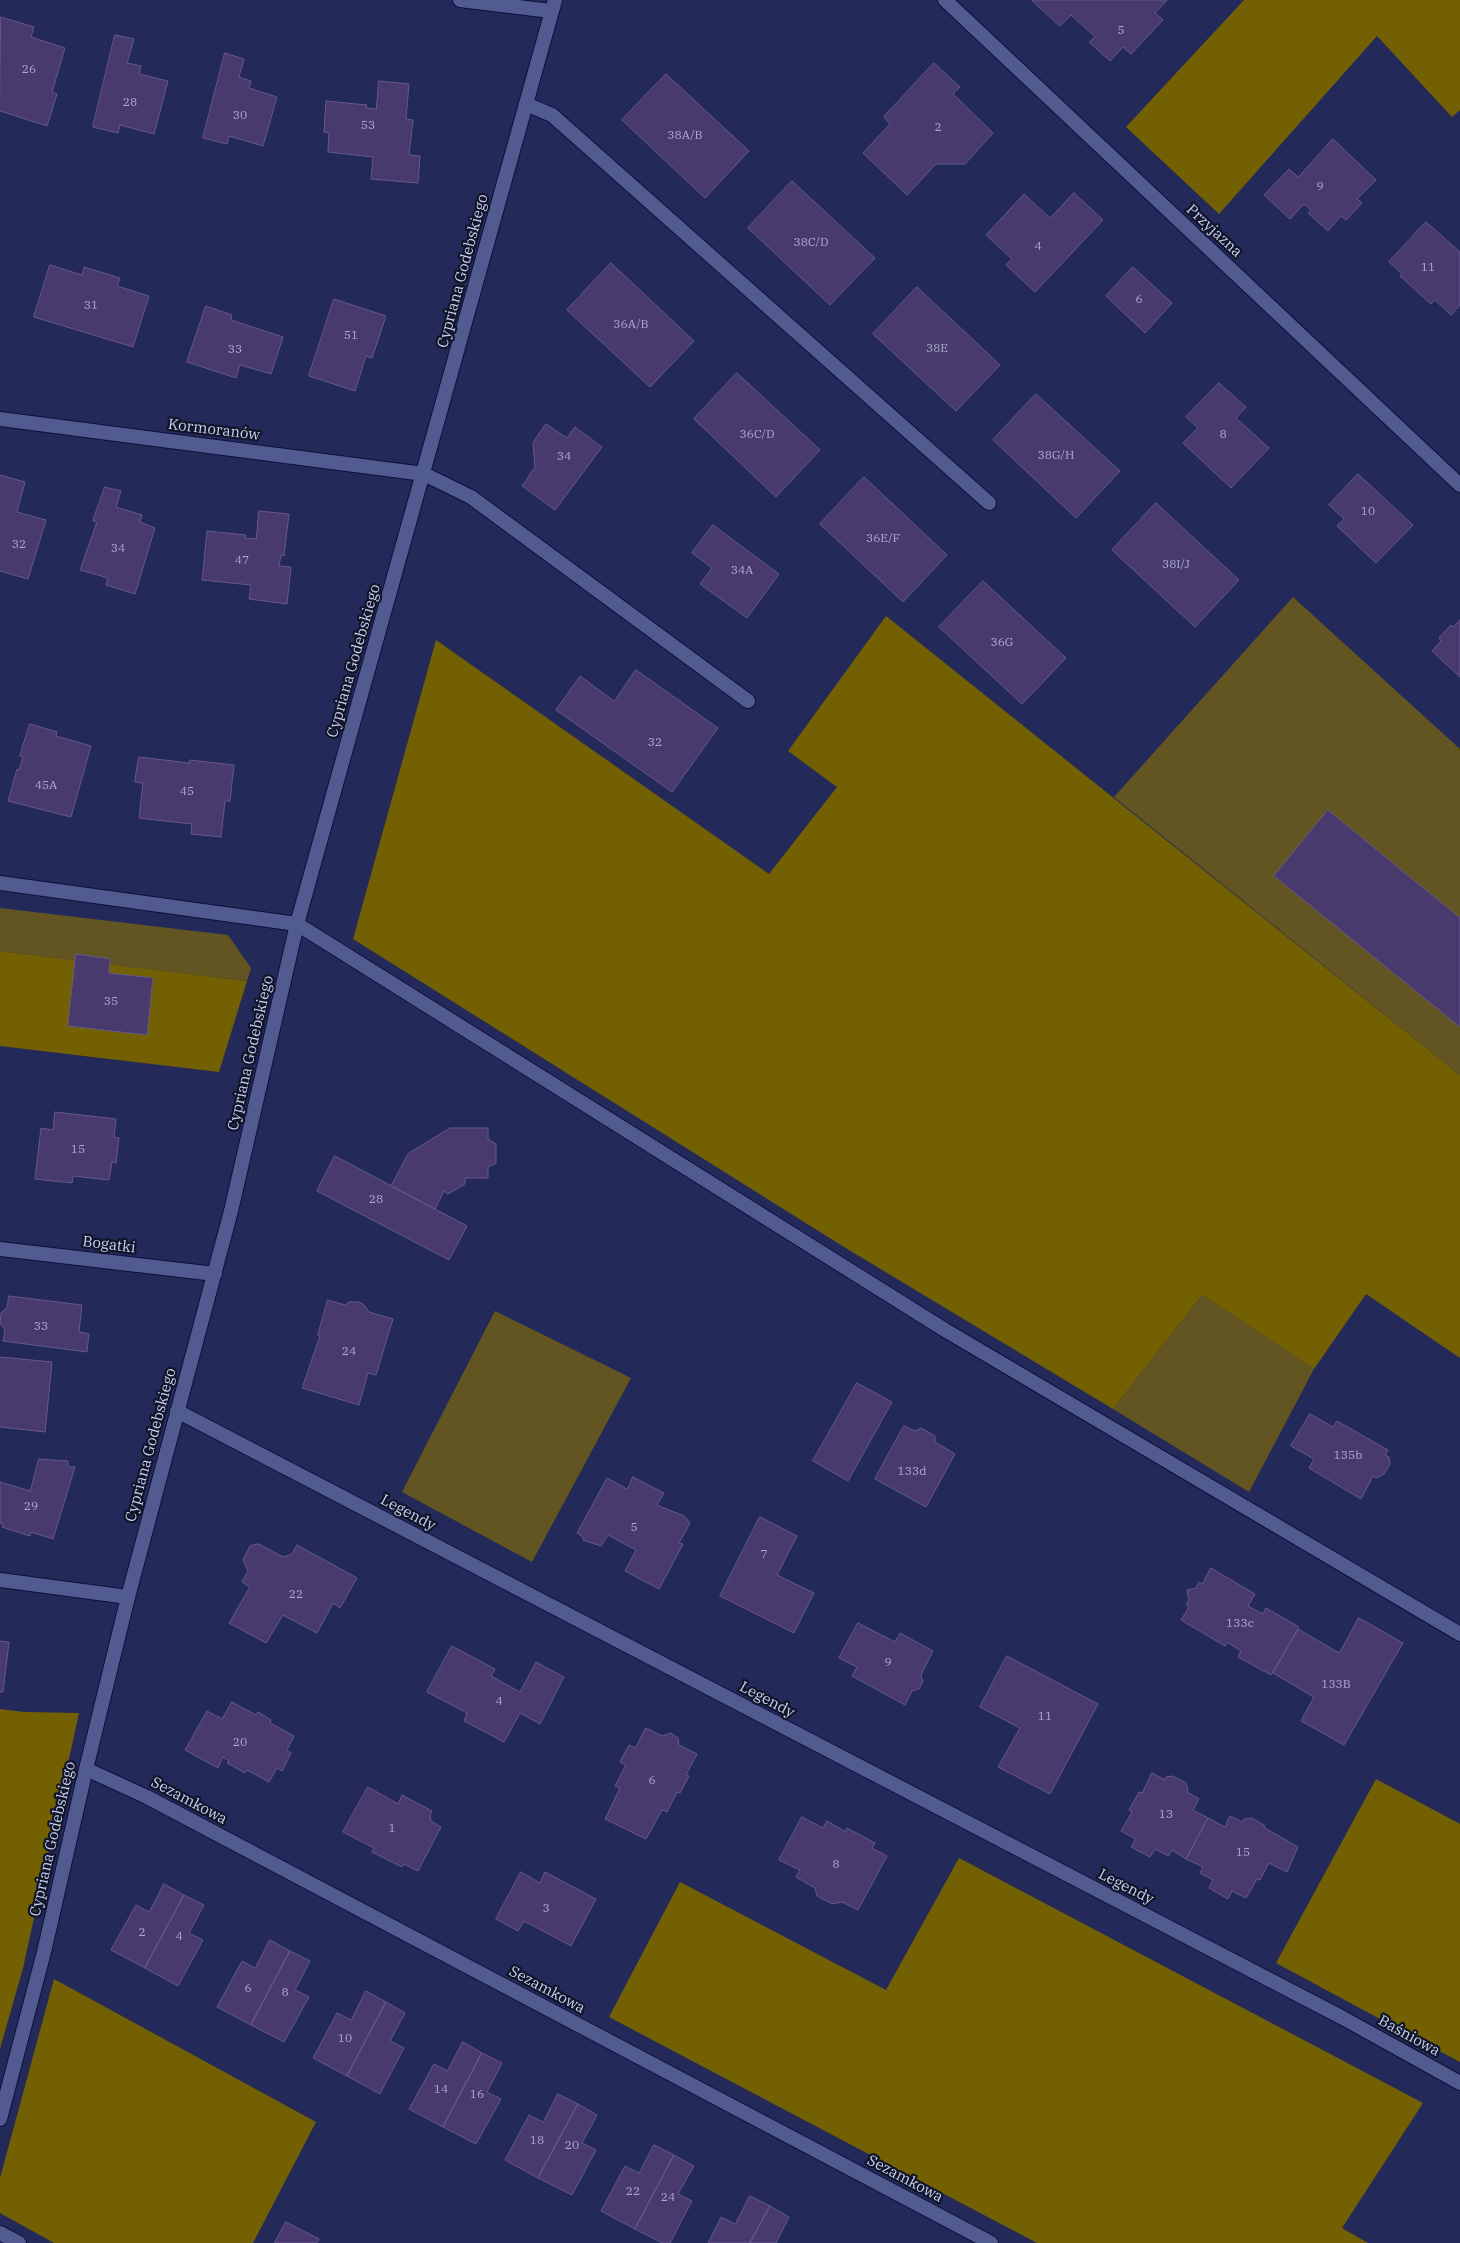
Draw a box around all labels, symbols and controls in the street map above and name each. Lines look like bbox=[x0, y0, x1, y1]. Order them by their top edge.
house number: 5 bbox=[1117, 24, 1125, 38]
house number: 26 bbox=[22, 63, 36, 77]
house number: 28 bbox=[123, 96, 137, 110]
house number: 30 bbox=[233, 109, 247, 123]
house number: 53 bbox=[361, 119, 375, 133]
house number: 2 bbox=[934, 121, 942, 135]
house number: 38A/B bbox=[667, 129, 703, 143]
house number: 9 bbox=[1316, 180, 1324, 194]
street label: Cypriana Godebskiego bbox=[434, 192, 492, 350]
street label: Przyjazna bbox=[1182, 201, 1246, 261]
house number: 38C/D bbox=[794, 236, 828, 250]
house number: 4 bbox=[1034, 240, 1042, 254]
house number: 11 bbox=[1421, 261, 1435, 275]
house number: 6 bbox=[1135, 293, 1143, 307]
house number: 31 bbox=[84, 299, 98, 313]
house number: 36A/B bbox=[613, 318, 649, 332]
house number: 51 bbox=[344, 329, 358, 343]
house number: 38E bbox=[926, 342, 948, 356]
house number: 33 bbox=[228, 343, 242, 357]
street label: Kormoranów bbox=[167, 415, 261, 445]
house number: 36C/D bbox=[740, 428, 774, 442]
house number: 8 bbox=[1219, 428, 1227, 442]
house number: 38G/H bbox=[1038, 449, 1074, 463]
house number: 34 bbox=[557, 450, 571, 464]
house number: 10 bbox=[1361, 505, 1375, 519]
house number: 36E/F bbox=[866, 532, 900, 546]
house number: 32 bbox=[12, 538, 26, 552]
house number: 34 bbox=[111, 542, 125, 556]
house number: 47 bbox=[235, 554, 249, 568]
house number: 38I/J bbox=[1162, 558, 1190, 572]
house number: 34A bbox=[731, 564, 753, 578]
street label: Cypriana Godebskiego bbox=[323, 582, 385, 740]
house number: 36G bbox=[990, 636, 1014, 650]
house number: 32 bbox=[648, 736, 662, 750]
house number: 45A bbox=[35, 779, 57, 793]
house number: 45 bbox=[180, 785, 194, 799]
street label: Cypriana Godebskiego bbox=[224, 974, 278, 1132]
house number: 35 bbox=[104, 995, 118, 1009]
house number: 15 bbox=[71, 1143, 85, 1157]
house number: 28 bbox=[369, 1193, 383, 1207]
street label: Bogatki bbox=[81, 1233, 137, 1257]
house number: 33 bbox=[34, 1320, 48, 1334]
house number: 24 bbox=[342, 1345, 356, 1359]
street label: Cypriana Godebskiego bbox=[122, 1366, 180, 1524]
house number: 135b bbox=[1334, 1449, 1362, 1463]
house number: 133d bbox=[898, 1465, 926, 1479]
street label: Legendy bbox=[377, 1491, 439, 1535]
house number: 29 bbox=[24, 1500, 38, 1514]
house number: 5 bbox=[630, 1521, 638, 1535]
house number: 7 bbox=[760, 1548, 768, 1562]
house number: 22 bbox=[289, 1588, 303, 1602]
house number: 133c bbox=[1226, 1617, 1254, 1631]
house number: 9 bbox=[884, 1656, 892, 1670]
street label: Legendy bbox=[736, 1678, 798, 1722]
house number: 133B bbox=[1321, 1678, 1351, 1692]
house number: 4 bbox=[495, 1695, 503, 1709]
house number: 11 bbox=[1038, 1710, 1052, 1724]
house number: 20 bbox=[233, 1736, 247, 1750]
street label: Cypriana Godebskiego bbox=[26, 1760, 80, 1918]
street label: Sezamkowa bbox=[148, 1773, 230, 1829]
house number: 6 bbox=[648, 1774, 656, 1788]
house number: 13 bbox=[1159, 1808, 1173, 1822]
house number: 1 bbox=[388, 1822, 396, 1836]
house number: 15 bbox=[1236, 1846, 1250, 1860]
house number: 8 bbox=[832, 1858, 840, 1872]
street label: Legendy bbox=[1095, 1865, 1157, 1909]
house number: 3 bbox=[542, 1902, 550, 1916]
house number: 2 bbox=[138, 1926, 146, 1940]
house number: 4 bbox=[175, 1930, 183, 1944]
street label: Sezamkowa bbox=[506, 1962, 588, 2018]
house number: 6 bbox=[244, 1982, 252, 1996]
house number: 8 bbox=[281, 1986, 289, 2000]
street label: Baśniowa bbox=[1375, 2012, 1443, 2060]
house number: 10 bbox=[338, 2032, 352, 2046]
house number: 14 bbox=[434, 2083, 448, 2097]
house number: 16 bbox=[470, 2088, 484, 2102]
house number: 18 bbox=[530, 2134, 544, 2148]
house number: 20 bbox=[565, 2139, 579, 2153]
street label: Sezamkowa bbox=[864, 2151, 946, 2207]
house number: 22 bbox=[626, 2185, 640, 2199]
house number: 24 bbox=[661, 2191, 675, 2205]

